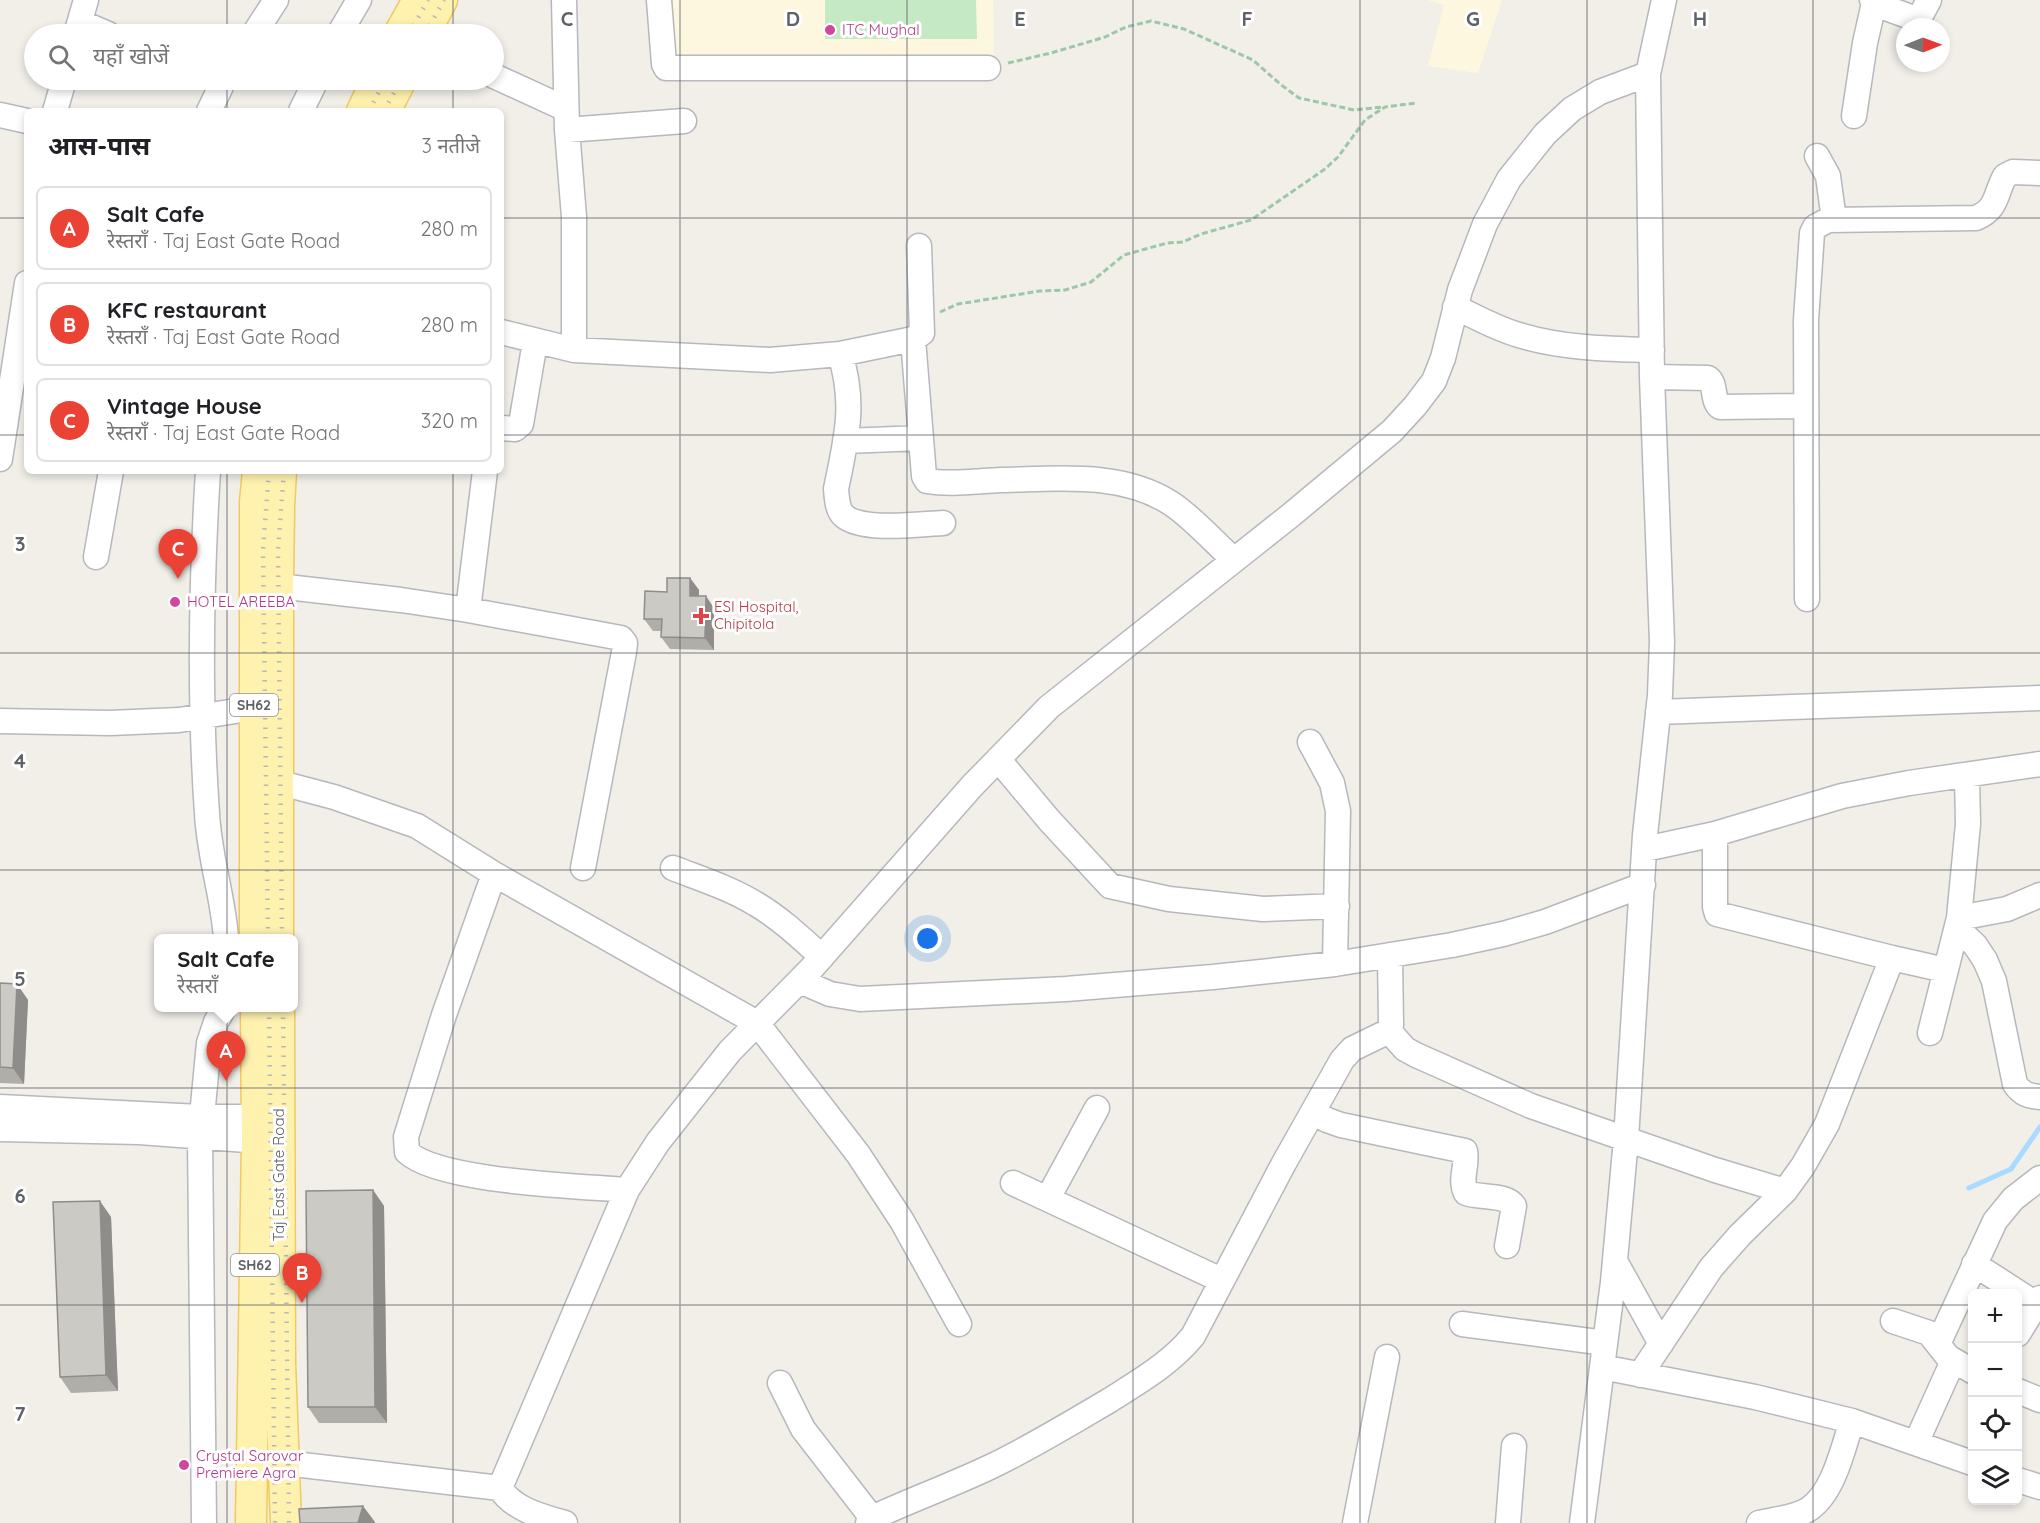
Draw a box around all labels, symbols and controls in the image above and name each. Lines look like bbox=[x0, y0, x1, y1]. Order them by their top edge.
text: C bbox=[561, 6, 574, 31]
text: D bbox=[786, 6, 800, 31]
text: E bbox=[1014, 6, 1026, 31]
text: F bbox=[1241, 6, 1253, 31]
text: G bbox=[1466, 6, 1480, 31]
text: H bbox=[1693, 6, 1707, 31]
north arrow bbox=[1896, 18, 1950, 72]
place label: ITC Mughal bbox=[842, 20, 920, 39]
marker: ITC Mughal bbox=[823, 23, 837, 37]
search box bbox=[24, 24, 504, 90]
icon: search bbox=[45, 41, 78, 74]
text: यहाँ खोजें bbox=[93, 42, 169, 70]
text: आस-पास bbox=[48, 129, 150, 162]
text: 3 नतीजे bbox=[422, 133, 480, 158]
text: Salt Cafe bbox=[107, 200, 205, 228]
text: A bbox=[63, 216, 76, 241]
text: 280 m bbox=[421, 216, 478, 241]
text: रेस्तराँ · Taj East Gate Road bbox=[107, 228, 340, 253]
text: KFC restaurant bbox=[107, 296, 267, 324]
text: B bbox=[63, 312, 76, 337]
text: 280 m bbox=[421, 312, 478, 337]
text: रेस्तराँ · Taj East Gate Road bbox=[107, 324, 340, 349]
text: Vintage House bbox=[107, 392, 262, 420]
text: C bbox=[63, 408, 76, 433]
text: 320 m bbox=[421, 408, 478, 433]
text: रेस्तराँ · Taj East Gate Road bbox=[107, 420, 340, 445]
pin: C bbox=[158, 530, 198, 579]
text: 3 bbox=[15, 531, 25, 556]
place label: HOTEL AREEBA bbox=[187, 592, 295, 611]
marker: HOTEL AREEBA bbox=[168, 595, 182, 609]
place label: ESI Hospital, Chipitola bbox=[714, 597, 799, 633]
marker: ESI Hospital, Chipitola bbox=[692, 607, 710, 625]
road number: SH62 bbox=[230, 694, 278, 716]
text: 4 bbox=[14, 748, 26, 773]
your location bbox=[913, 924, 942, 953]
popup bbox=[154, 934, 298, 1012]
text: Salt Cafe bbox=[177, 945, 275, 973]
text: 5 bbox=[14, 966, 26, 991]
text: रेस्तराँ bbox=[177, 973, 218, 998]
pin: A bbox=[206, 1032, 246, 1081]
street label: Taj East Gate Road bbox=[269, 1108, 288, 1242]
text: 6 bbox=[14, 1183, 26, 1208]
road number: SH62 bbox=[231, 1254, 279, 1276]
pin: B bbox=[282, 1254, 322, 1303]
map controls bbox=[1968, 1289, 2022, 1505]
button: + bbox=[1968, 1289, 2022, 1343]
button: − bbox=[1968, 1343, 2022, 1397]
button: locate bbox=[1968, 1397, 2022, 1451]
text: 7 bbox=[15, 1401, 26, 1426]
place label: Crystal Sarovar Premiere Agra bbox=[196, 1446, 304, 1482]
button: layers bbox=[1968, 1451, 2022, 1505]
marker: Crystal Sarovar Premiere Agra bbox=[177, 1458, 191, 1472]

